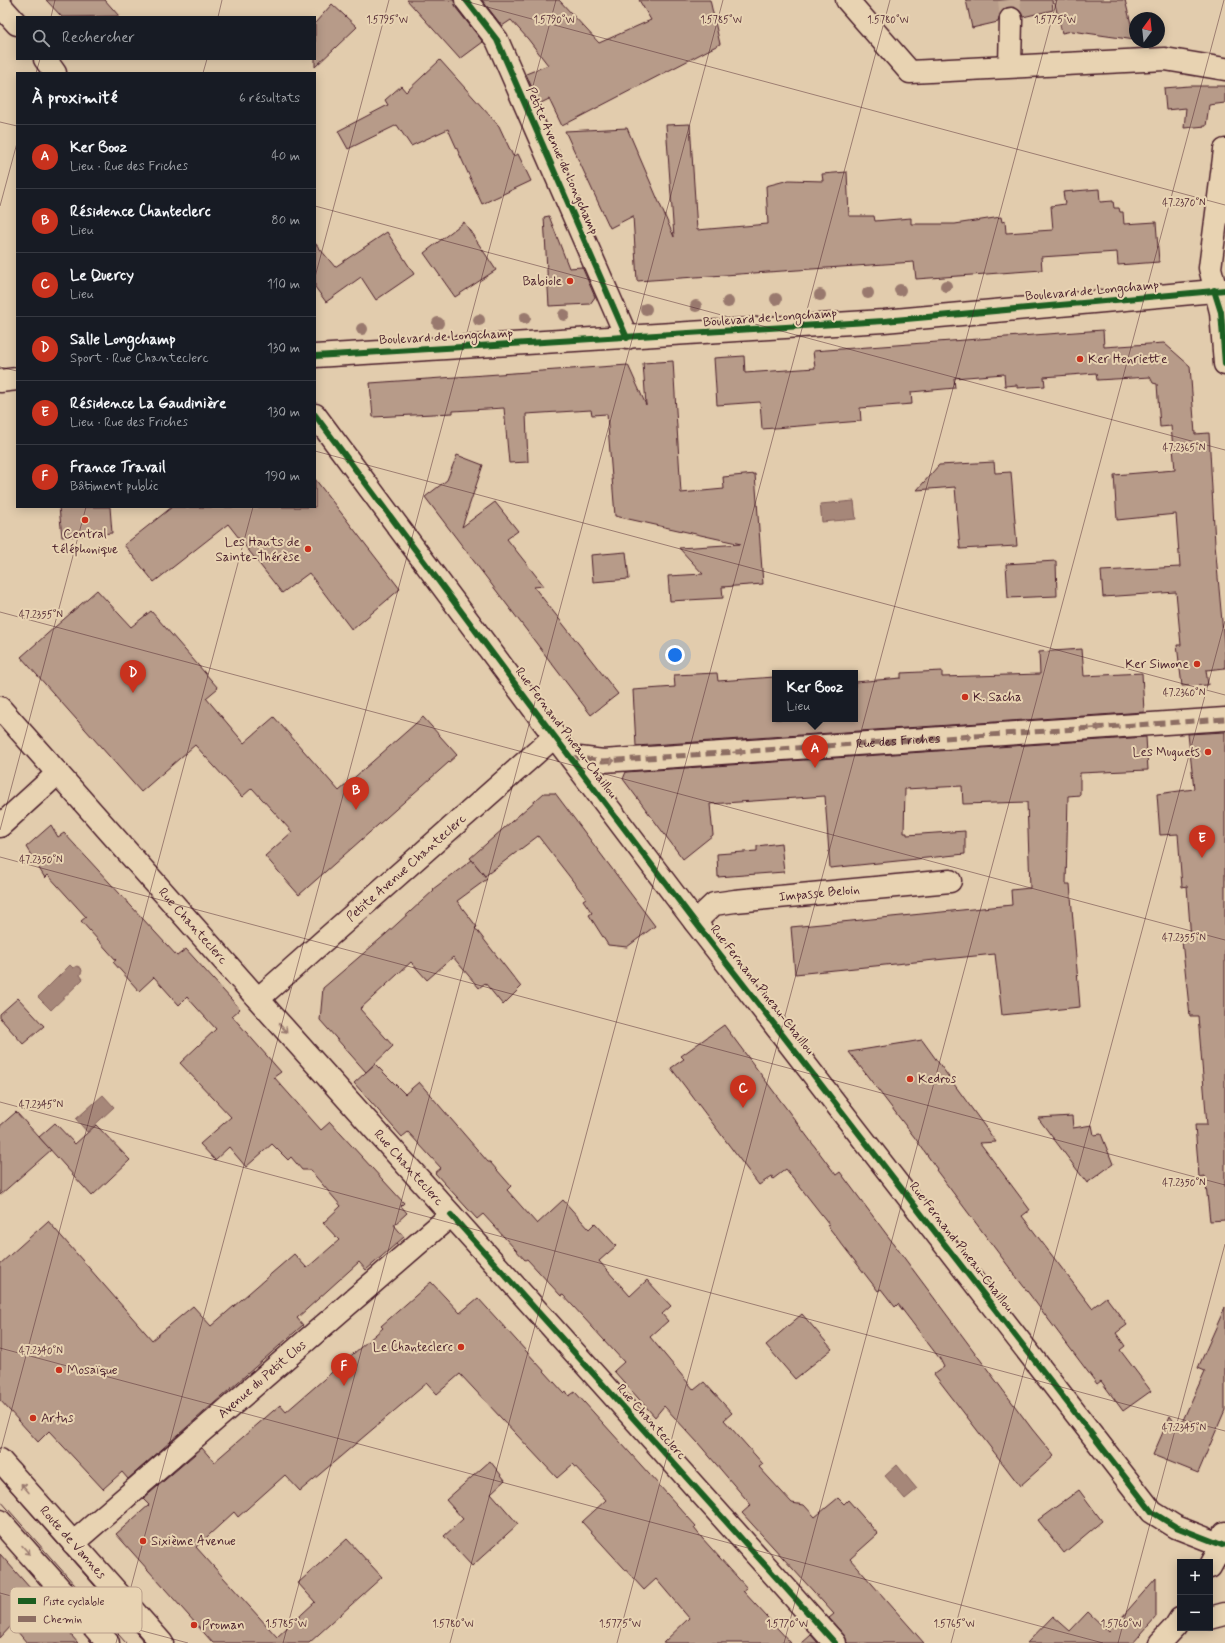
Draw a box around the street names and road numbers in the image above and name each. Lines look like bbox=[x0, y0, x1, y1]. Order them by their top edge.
street label: Petite Avenue de Longchamp bbox=[522, 84, 602, 238]
street label: Boulevard de Longchamp bbox=[1024, 277, 1160, 306]
street label: Boulevard de Longchamp bbox=[702, 305, 838, 332]
street label: Boulevard de Longchamp bbox=[379, 325, 514, 350]
street label: Rue Fernand Pineau-Chaillou bbox=[511, 664, 621, 802]
street label: Rue des Friches bbox=[856, 730, 941, 752]
street label: Petite Avenue Chanteclerc bbox=[343, 810, 470, 925]
street label: Impasse Beloin bbox=[778, 881, 860, 905]
street label: Rue Chanteclerc bbox=[155, 884, 231, 968]
street label: Rue Fernand Pineau-Chaillou bbox=[706, 922, 818, 1058]
street label: Rue Chanteclerc bbox=[370, 1126, 447, 1209]
street label: Rue Fernand Pineau-Chaillou bbox=[905, 1179, 1017, 1315]
street label: Avenue du Petit Clos bbox=[214, 1336, 310, 1422]
street label: Rue Chanteclerc bbox=[612, 1380, 690, 1464]
street label: Route de Vannes bbox=[36, 1502, 110, 1583]

